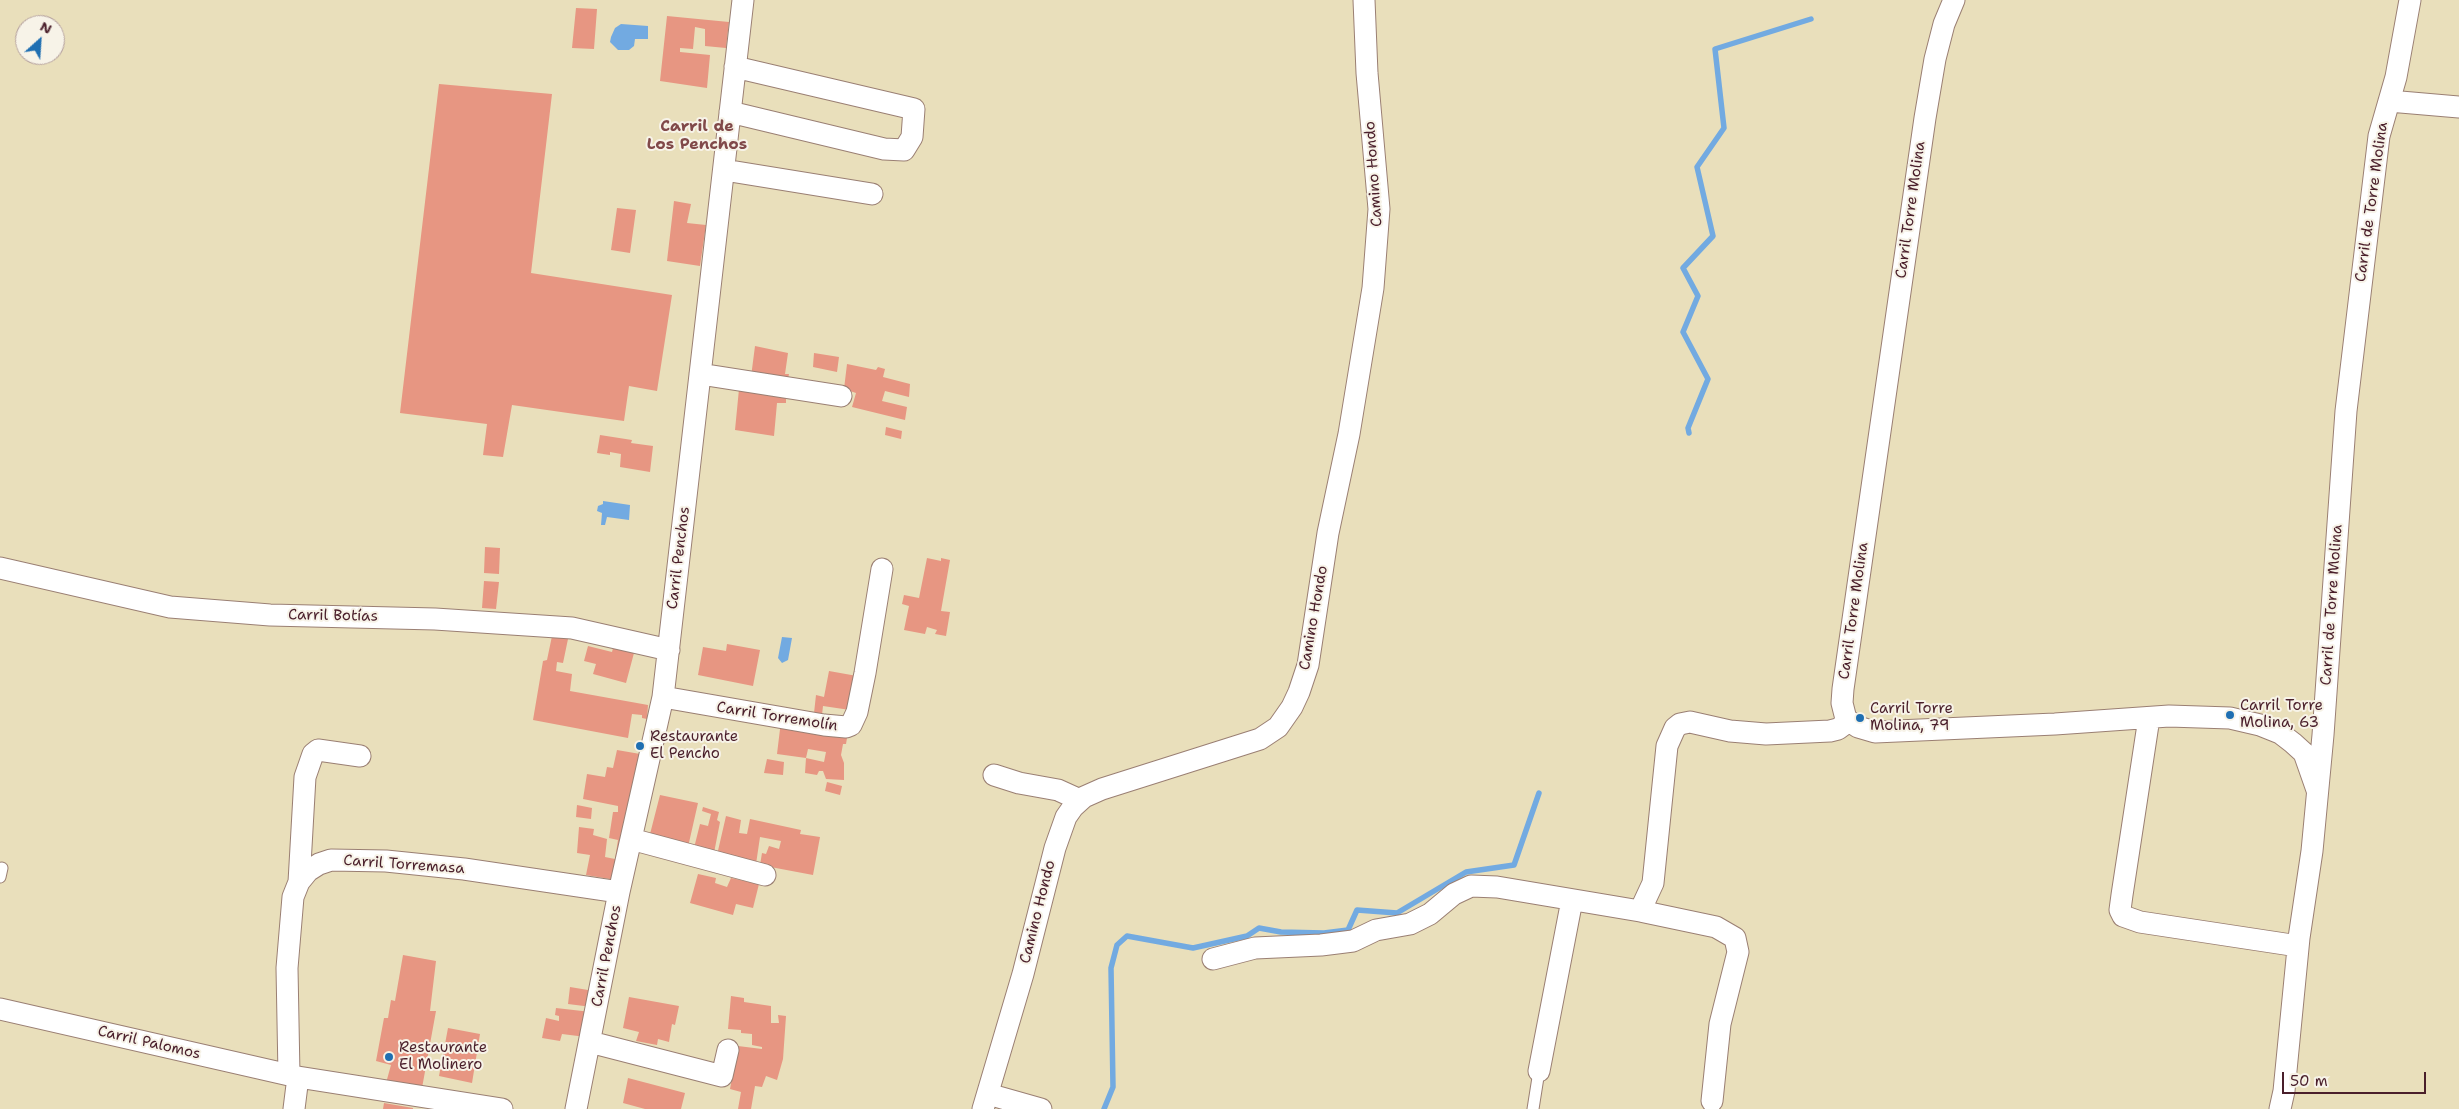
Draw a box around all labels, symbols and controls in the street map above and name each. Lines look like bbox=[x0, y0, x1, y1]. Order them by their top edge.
north arrow bbox=[15, 15, 65, 65]
text: N bbox=[37, 17, 55, 38]
district label: Carril de Los Penchos bbox=[647, 117, 747, 155]
street label: Camino Hondo bbox=[1361, 121, 1387, 227]
street label: Carril de Torre Molina bbox=[2352, 121, 2392, 283]
street label: Carril Torre Molina bbox=[1892, 140, 1930, 280]
street label: Carril Penchos bbox=[664, 506, 694, 610]
street label: Carril de Torre Molina bbox=[2317, 524, 2347, 686]
street label: Carril Torre Molina bbox=[1835, 541, 1873, 681]
street label: Camino Hondo bbox=[1296, 564, 1332, 672]
street label: Carril Botías bbox=[288, 606, 378, 626]
place label: Carril Torre Molina, 63 bbox=[2240, 697, 2323, 732]
street label: Carril Torremolín bbox=[715, 699, 839, 735]
place label: Carril Torre Molina, 79 bbox=[1870, 700, 1953, 735]
marker: Carril Torre Molina, 63 bbox=[2224, 709, 2236, 721]
marker: Carril Torre Molina, 79 bbox=[1854, 712, 1866, 724]
place label: Restaurante El Pencho bbox=[650, 728, 738, 763]
marker: Restaurante El Pencho bbox=[634, 740, 646, 752]
street label: Carril Torremasa bbox=[343, 852, 465, 878]
street label: Camino Hondo bbox=[1016, 858, 1060, 966]
street label: Carril Penchos bbox=[588, 904, 626, 1008]
street label: Carril Palomos bbox=[96, 1022, 202, 1064]
place label: Restaurante El Molinero bbox=[399, 1039, 487, 1074]
marker: Restaurante El Molinero bbox=[383, 1051, 395, 1063]
scale bar bbox=[2284, 1062, 2428, 1094]
text: 50 m bbox=[2290, 1071, 2328, 1091]

